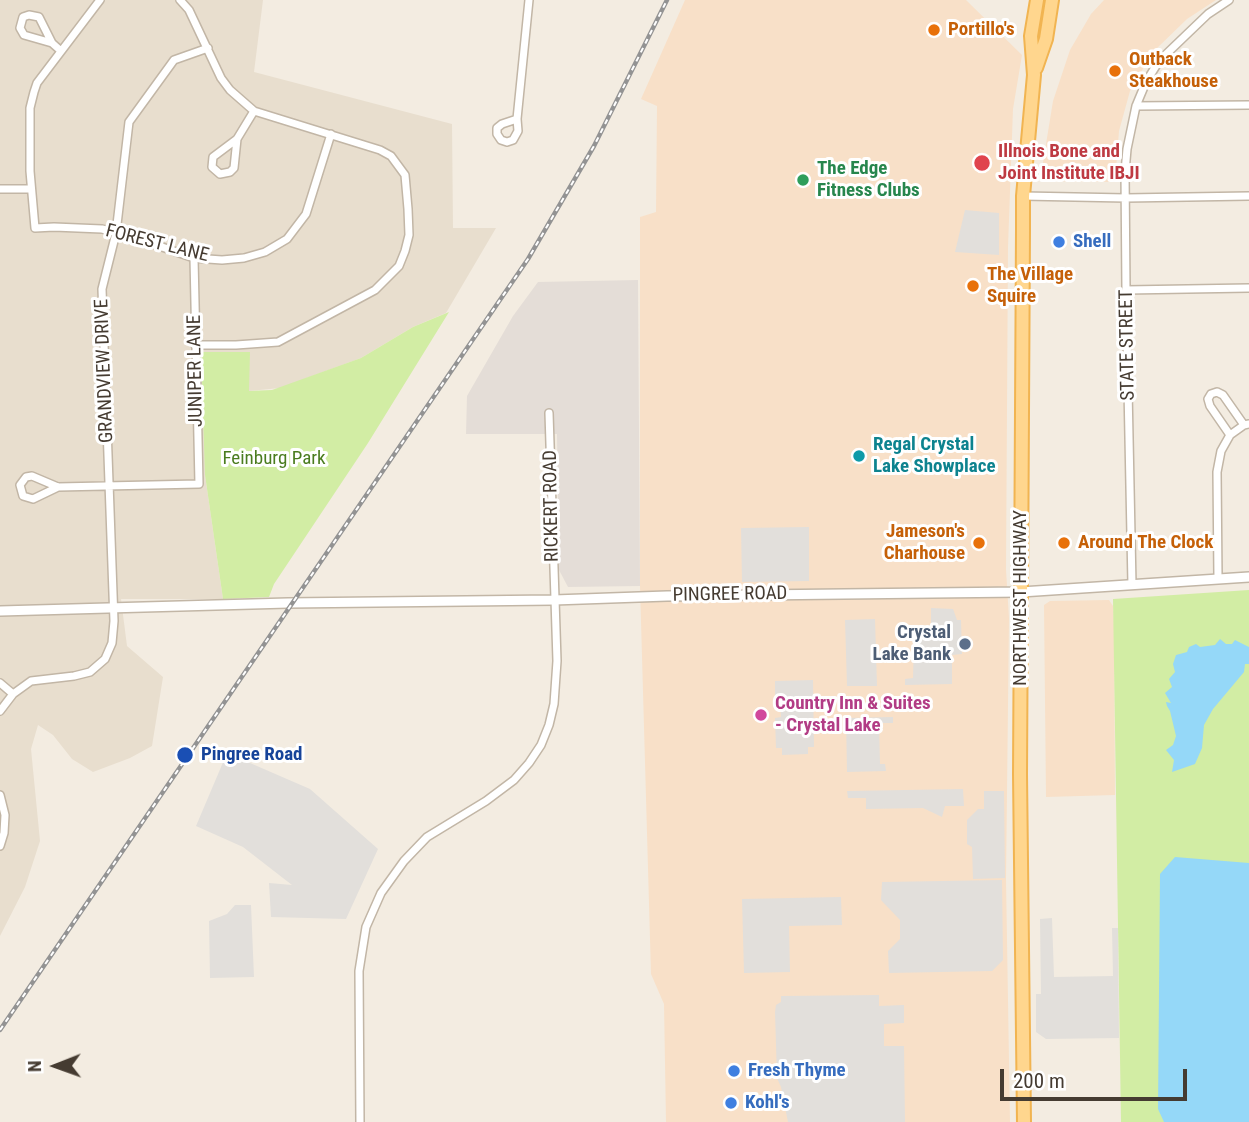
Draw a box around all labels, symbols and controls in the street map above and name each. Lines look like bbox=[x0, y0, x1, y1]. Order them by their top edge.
place label: Portillo's bbox=[948, 19, 1015, 41]
marker: Portillo's bbox=[926, 22, 942, 38]
place label: Outback Steakhouse bbox=[1129, 49, 1218, 93]
marker: Outback Steakhouse bbox=[1107, 63, 1123, 79]
place label: Illnois Bone and Joint Institute IBJI bbox=[998, 141, 1140, 185]
marker: Illnois Bone and Joint Institute IBJI bbox=[972, 153, 992, 173]
place label: The Edge Fitness Clubs bbox=[817, 158, 920, 202]
marker: The Edge Fitness Clubs bbox=[795, 172, 811, 188]
street label: FOREST LANE bbox=[103, 220, 211, 268]
place label: Shell bbox=[1073, 231, 1111, 253]
marker: Shell bbox=[1051, 234, 1067, 250]
place label: The Village Squire bbox=[987, 264, 1073, 308]
marker: The Village Squire bbox=[965, 278, 981, 294]
street label: STATE STREET bbox=[1116, 289, 1140, 401]
street label: GRANDVIEW DRIVE bbox=[91, 299, 119, 443]
street label: JUNIPER LANE bbox=[184, 315, 208, 427]
place label: Regal Crystal Lake Showplace bbox=[873, 434, 995, 478]
park label: Feinburg Park bbox=[222, 448, 326, 470]
marker: Regal Crystal Lake Showplace bbox=[851, 448, 867, 464]
street label: RICKERT ROAD bbox=[540, 450, 564, 562]
street label: NORTHWEST HIGHWAY bbox=[1010, 510, 1032, 686]
place label: Jameson's Charhouse bbox=[884, 521, 965, 565]
place label: Around The Clock bbox=[1078, 532, 1213, 554]
marker: Jameson's Charhouse bbox=[971, 535, 987, 551]
marker: Around The Clock bbox=[1056, 535, 1072, 551]
street label: PINGREE ROAD bbox=[672, 583, 788, 607]
place label: Crystal Lake Bank bbox=[873, 622, 951, 666]
marker: Crystal Lake Bank bbox=[957, 636, 973, 652]
place label: Country Inn & Suites - Crystal Lake bbox=[775, 693, 931, 737]
marker: Country Inn & Suites - Crystal Lake bbox=[753, 707, 769, 723]
place label: Pingree Road bbox=[201, 744, 303, 766]
marker: Pingree Road bbox=[175, 745, 195, 765]
north arrow bbox=[21, 1031, 91, 1101]
scale bar bbox=[1004, 1056, 1191, 1100]
text: N bbox=[23, 1060, 46, 1072]
place label: Fresh Thyme bbox=[748, 1060, 846, 1082]
marker: Fresh Thyme bbox=[726, 1063, 742, 1079]
text: 200 m bbox=[1013, 1069, 1065, 1093]
place label: Kohl's bbox=[745, 1092, 790, 1114]
marker: Kohl's bbox=[723, 1095, 739, 1111]

